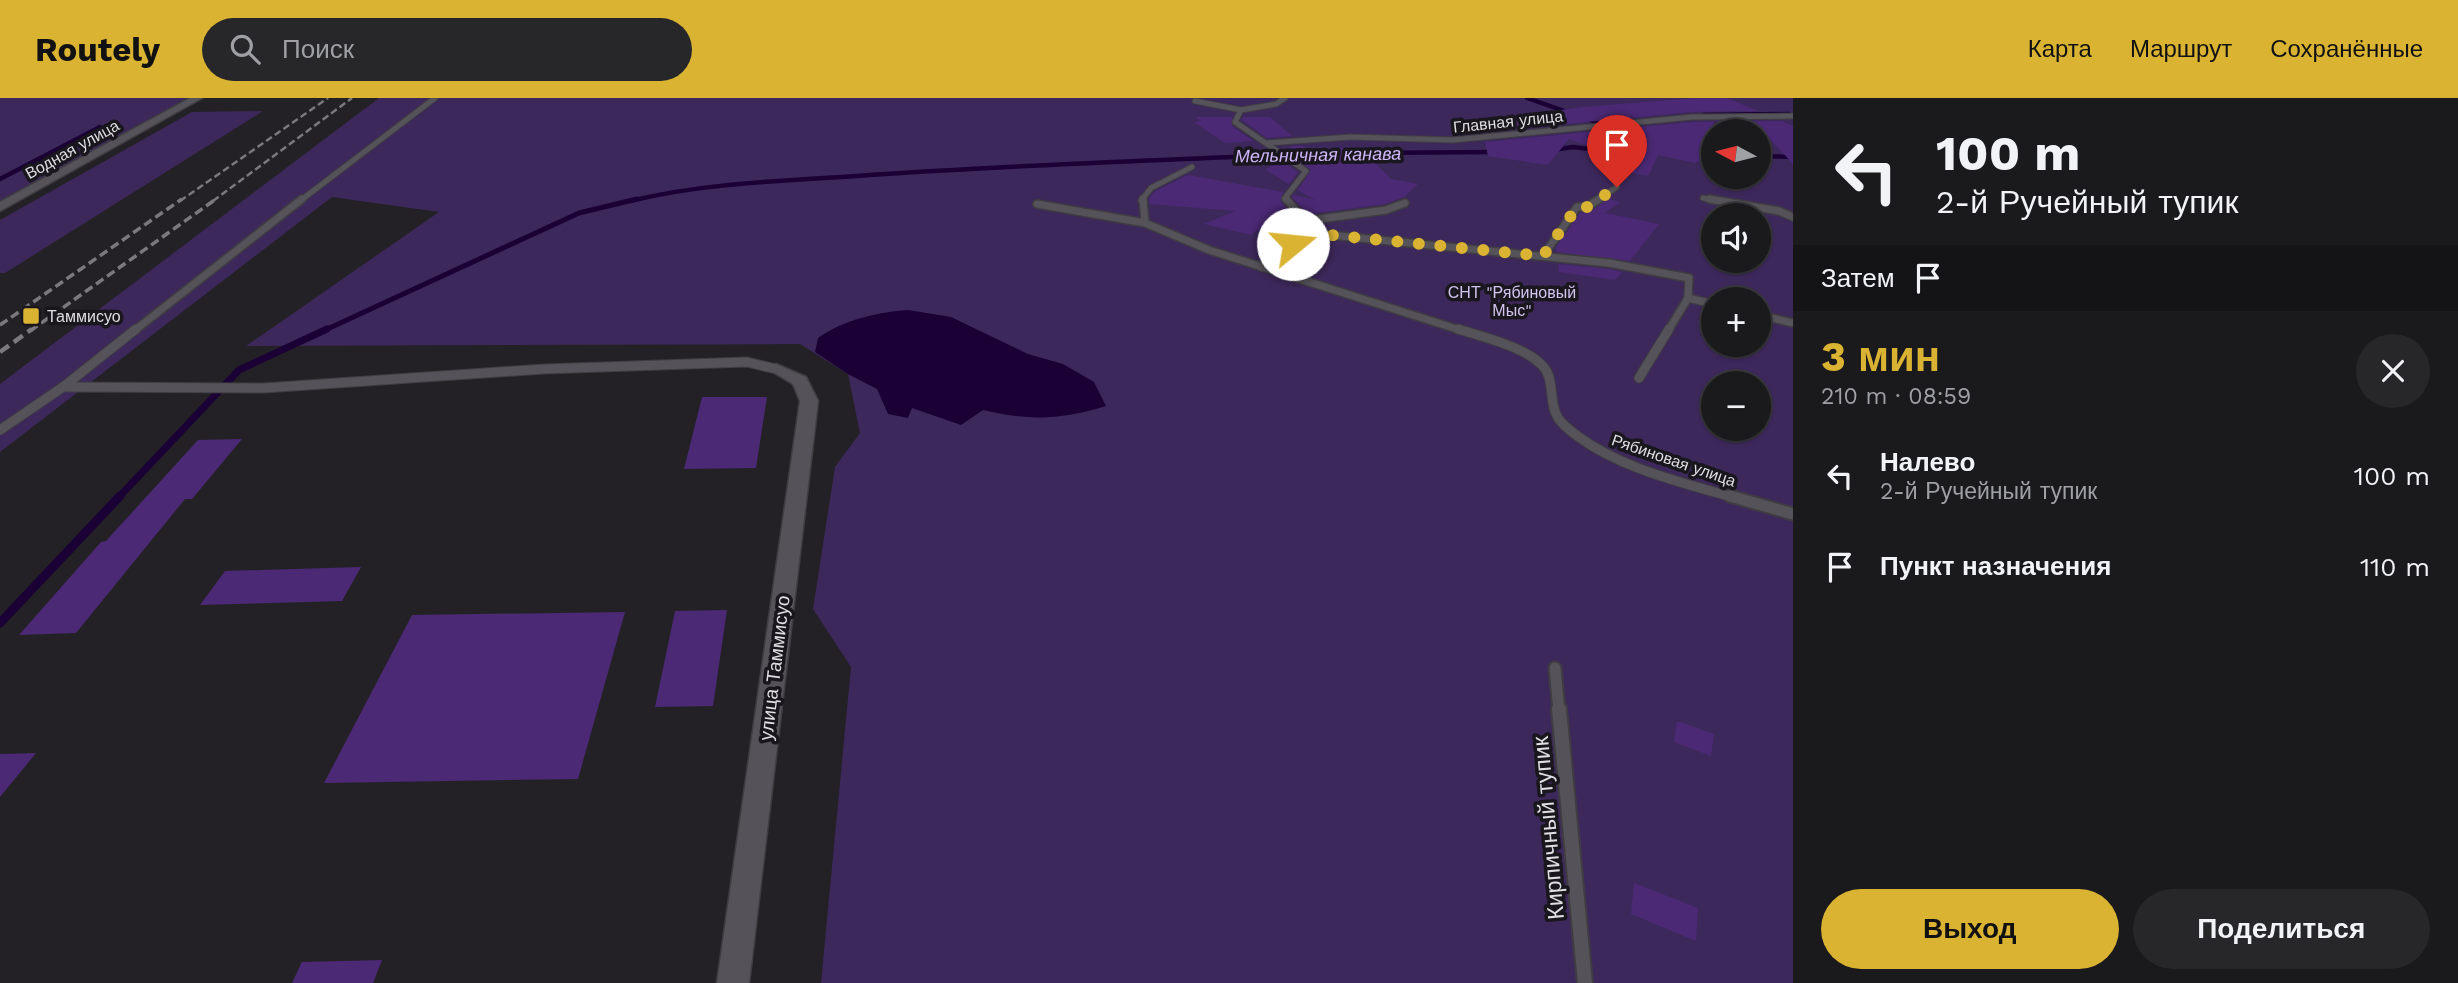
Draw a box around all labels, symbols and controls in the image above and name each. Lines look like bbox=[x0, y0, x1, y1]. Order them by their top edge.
search box bbox=[202, 18, 692, 81]
text: Routely bbox=[35, 30, 160, 69]
icon: search bbox=[226, 30, 264, 68]
text: Поиск bbox=[282, 34, 354, 64]
text: Карта bbox=[2028, 35, 2092, 63]
text: Маршрут bbox=[2130, 35, 2232, 63]
text: Сохранённые bbox=[2270, 35, 2423, 63]
street label: Главная улица bbox=[1452, 106, 1564, 137]
pin bbox=[1587, 115, 1647, 187]
street label: Водная улица bbox=[22, 116, 123, 183]
north arrow bbox=[1701, 119, 1771, 189]
map controls bbox=[1701, 119, 1771, 441]
text: 100 m bbox=[1936, 124, 2080, 182]
icon: arrive bbox=[1598, 126, 1636, 164]
icon: left bbox=[1821, 126, 1912, 217]
water label: Мельничная канава bbox=[1235, 143, 1401, 166]
text: 2-й Ручейный тупик bbox=[1936, 183, 2239, 221]
button: sound bbox=[1701, 203, 1771, 273]
position arrow bbox=[1256, 207, 1330, 281]
icon: arrive bbox=[1909, 259, 1947, 297]
text: Затем bbox=[1821, 263, 1895, 293]
park label: СНТ "Рябиновый Мыс" bbox=[1448, 283, 1576, 320]
button: + bbox=[1701, 287, 1771, 357]
marker: Таммисуо bbox=[21, 306, 41, 326]
place label: Таммисуо bbox=[47, 307, 121, 326]
text: 3 мин bbox=[1821, 332, 1940, 381]
button: close bbox=[2356, 334, 2430, 408]
button: − bbox=[1701, 371, 1771, 441]
text: 210 m · 08:59 bbox=[1821, 383, 1971, 410]
street label: Рябиновая улица bbox=[1609, 430, 1738, 491]
text: Налево bbox=[1880, 447, 1975, 477]
icon: left bbox=[1821, 457, 1859, 495]
text: 100 m bbox=[2354, 461, 2430, 491]
text: 2-й Ручейный тупик bbox=[1880, 478, 2097, 505]
icon: arrive bbox=[1821, 548, 1859, 586]
text: Пункт назначения bbox=[1880, 551, 2111, 581]
text: 110 m bbox=[2360, 552, 2430, 582]
street label: улица Таммисуо bbox=[754, 594, 795, 742]
street label: Кирпичный тупик bbox=[1527, 734, 1570, 921]
button: Выход bbox=[1821, 889, 2119, 969]
button: Поделиться bbox=[2133, 889, 2430, 969]

